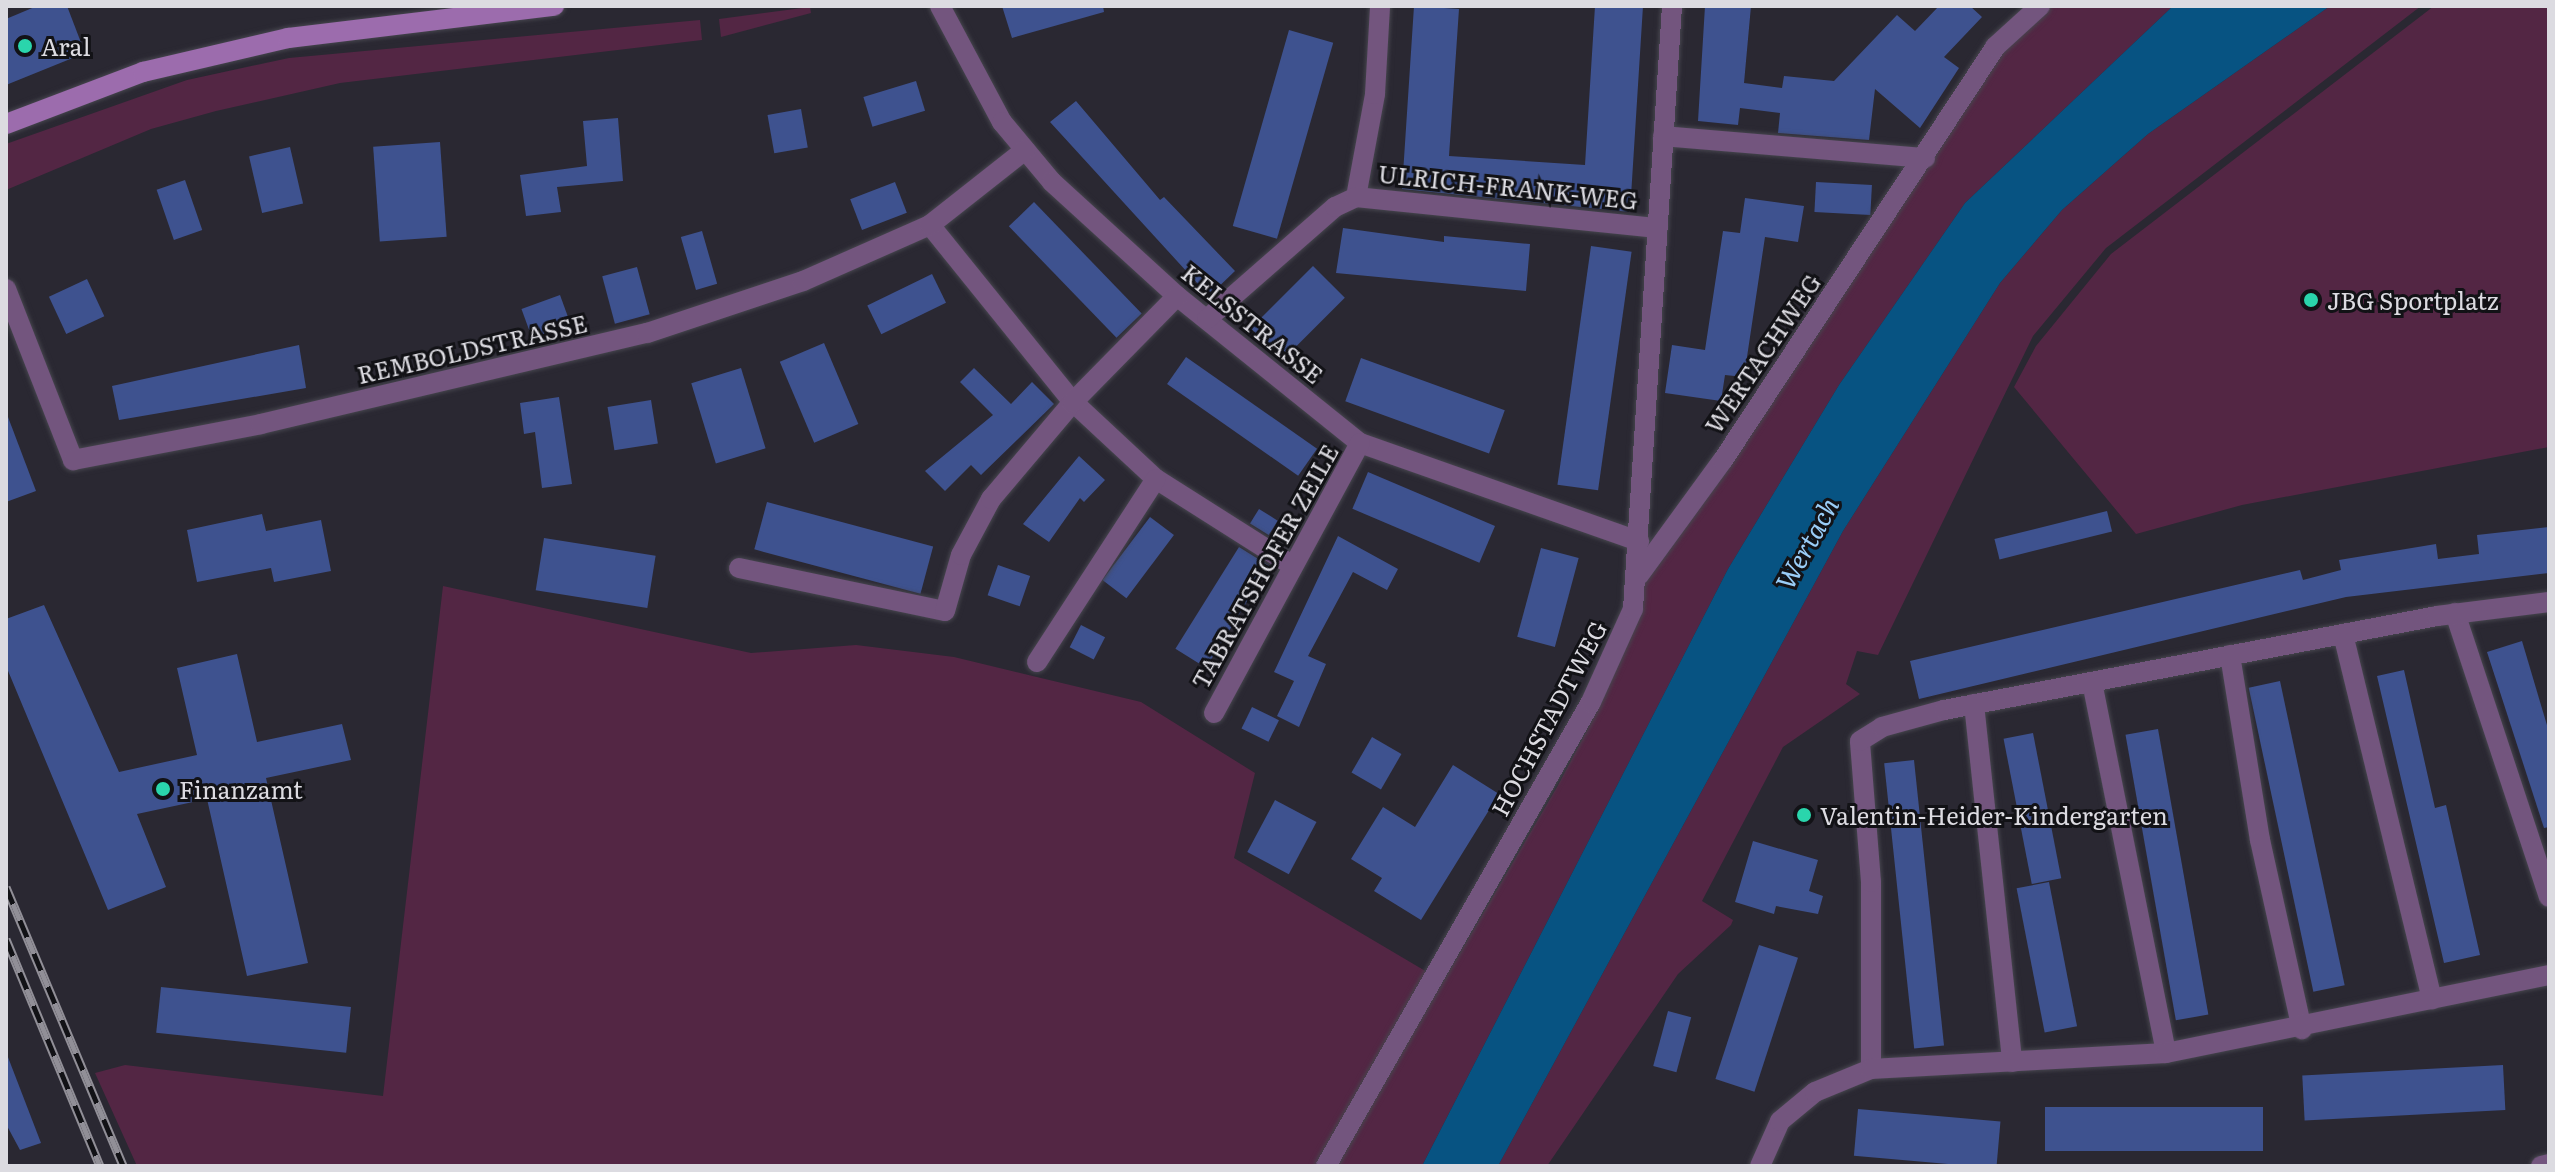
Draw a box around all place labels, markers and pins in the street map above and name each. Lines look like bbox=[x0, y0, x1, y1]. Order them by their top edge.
place label: Aral bbox=[41, 32, 90, 60]
marker: Aral bbox=[16, 37, 34, 55]
place label: JBG Sportplatz bbox=[2327, 286, 2499, 314]
marker: JBG Sportplatz bbox=[2302, 291, 2320, 309]
place label: Finanzamt bbox=[179, 775, 303, 803]
marker: Finanzamt bbox=[154, 780, 172, 798]
place label: Valentin-Heider-Kindergarten bbox=[1820, 801, 2168, 829]
marker: Valentin-Heider-Kindergarten bbox=[1795, 806, 1813, 824]

